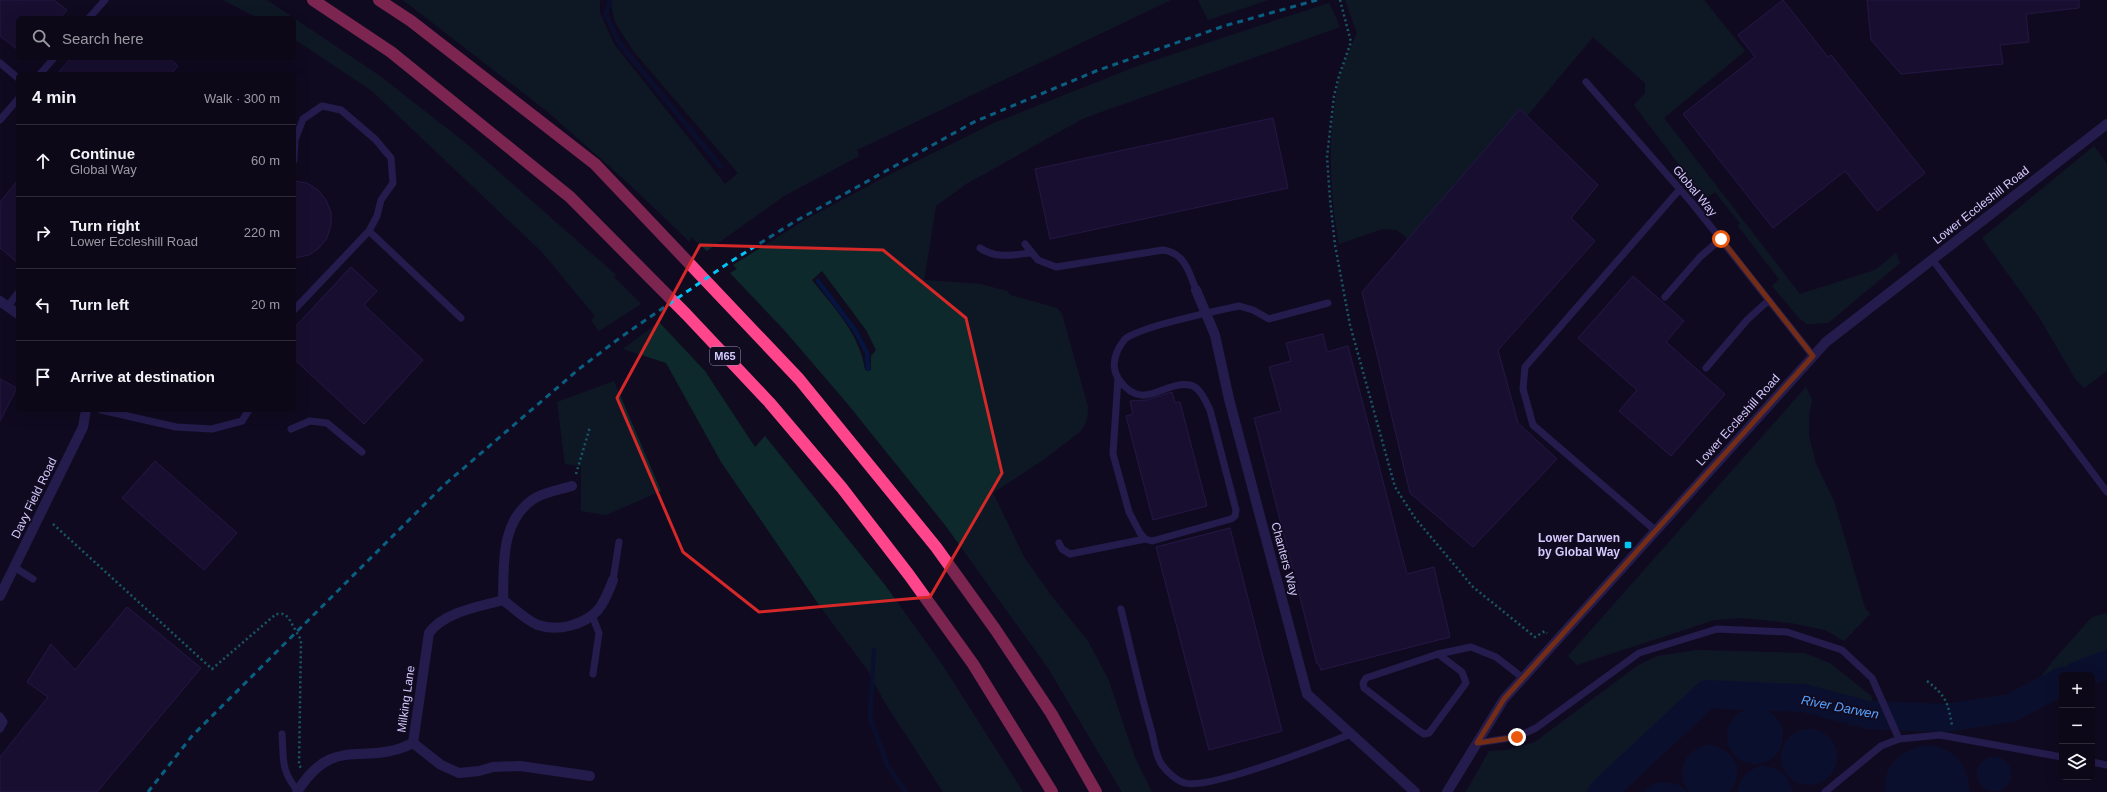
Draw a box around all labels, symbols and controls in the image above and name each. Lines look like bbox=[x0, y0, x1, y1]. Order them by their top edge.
search box bbox=[16, 16, 296, 60]
icon: search bbox=[30, 27, 52, 49]
text: Search here bbox=[62, 30, 144, 47]
text: 4 min bbox=[32, 88, 76, 107]
text: Walk · 300 m bbox=[204, 91, 280, 106]
text: Continue bbox=[70, 145, 135, 162]
icon: ahead bbox=[32, 150, 54, 172]
text: 60 m bbox=[251, 153, 280, 168]
text: Global Way bbox=[70, 162, 137, 177]
street label: Global Way bbox=[1670, 163, 1720, 219]
street label: Lower Eccleshill Road bbox=[1930, 163, 2032, 247]
text: Turn right bbox=[70, 217, 140, 234]
icon: right bbox=[32, 222, 54, 244]
text: 220 m bbox=[244, 225, 280, 240]
route start bbox=[1712, 230, 1730, 248]
text: Lower Eccleshill Road bbox=[70, 234, 198, 249]
icon: left bbox=[32, 294, 54, 316]
text: Turn left bbox=[70, 296, 129, 313]
text: 20 m bbox=[251, 297, 280, 312]
road number: M65 bbox=[710, 347, 740, 365]
icon: arrive bbox=[32, 366, 54, 388]
text: Arrive at destination bbox=[70, 368, 215, 385]
street label: Lower Eccleshill Road bbox=[1693, 371, 1783, 469]
street label: Davy Field Road bbox=[8, 455, 60, 541]
street label: Chanters Way bbox=[1268, 521, 1302, 597]
place label: Lower Darwen by Global Way bbox=[1538, 531, 1620, 559]
marker: Lower Darwen by Global Way bbox=[1623, 540, 1633, 550]
street label: Milking Lane bbox=[394, 664, 418, 733]
map controls bbox=[2059, 672, 2095, 780]
button: + bbox=[2059, 672, 2095, 708]
water label: River Darwen bbox=[1800, 692, 1880, 722]
button: − bbox=[2059, 708, 2095, 744]
route end bbox=[1508, 728, 1526, 746]
button: layers bbox=[2059, 744, 2095, 780]

